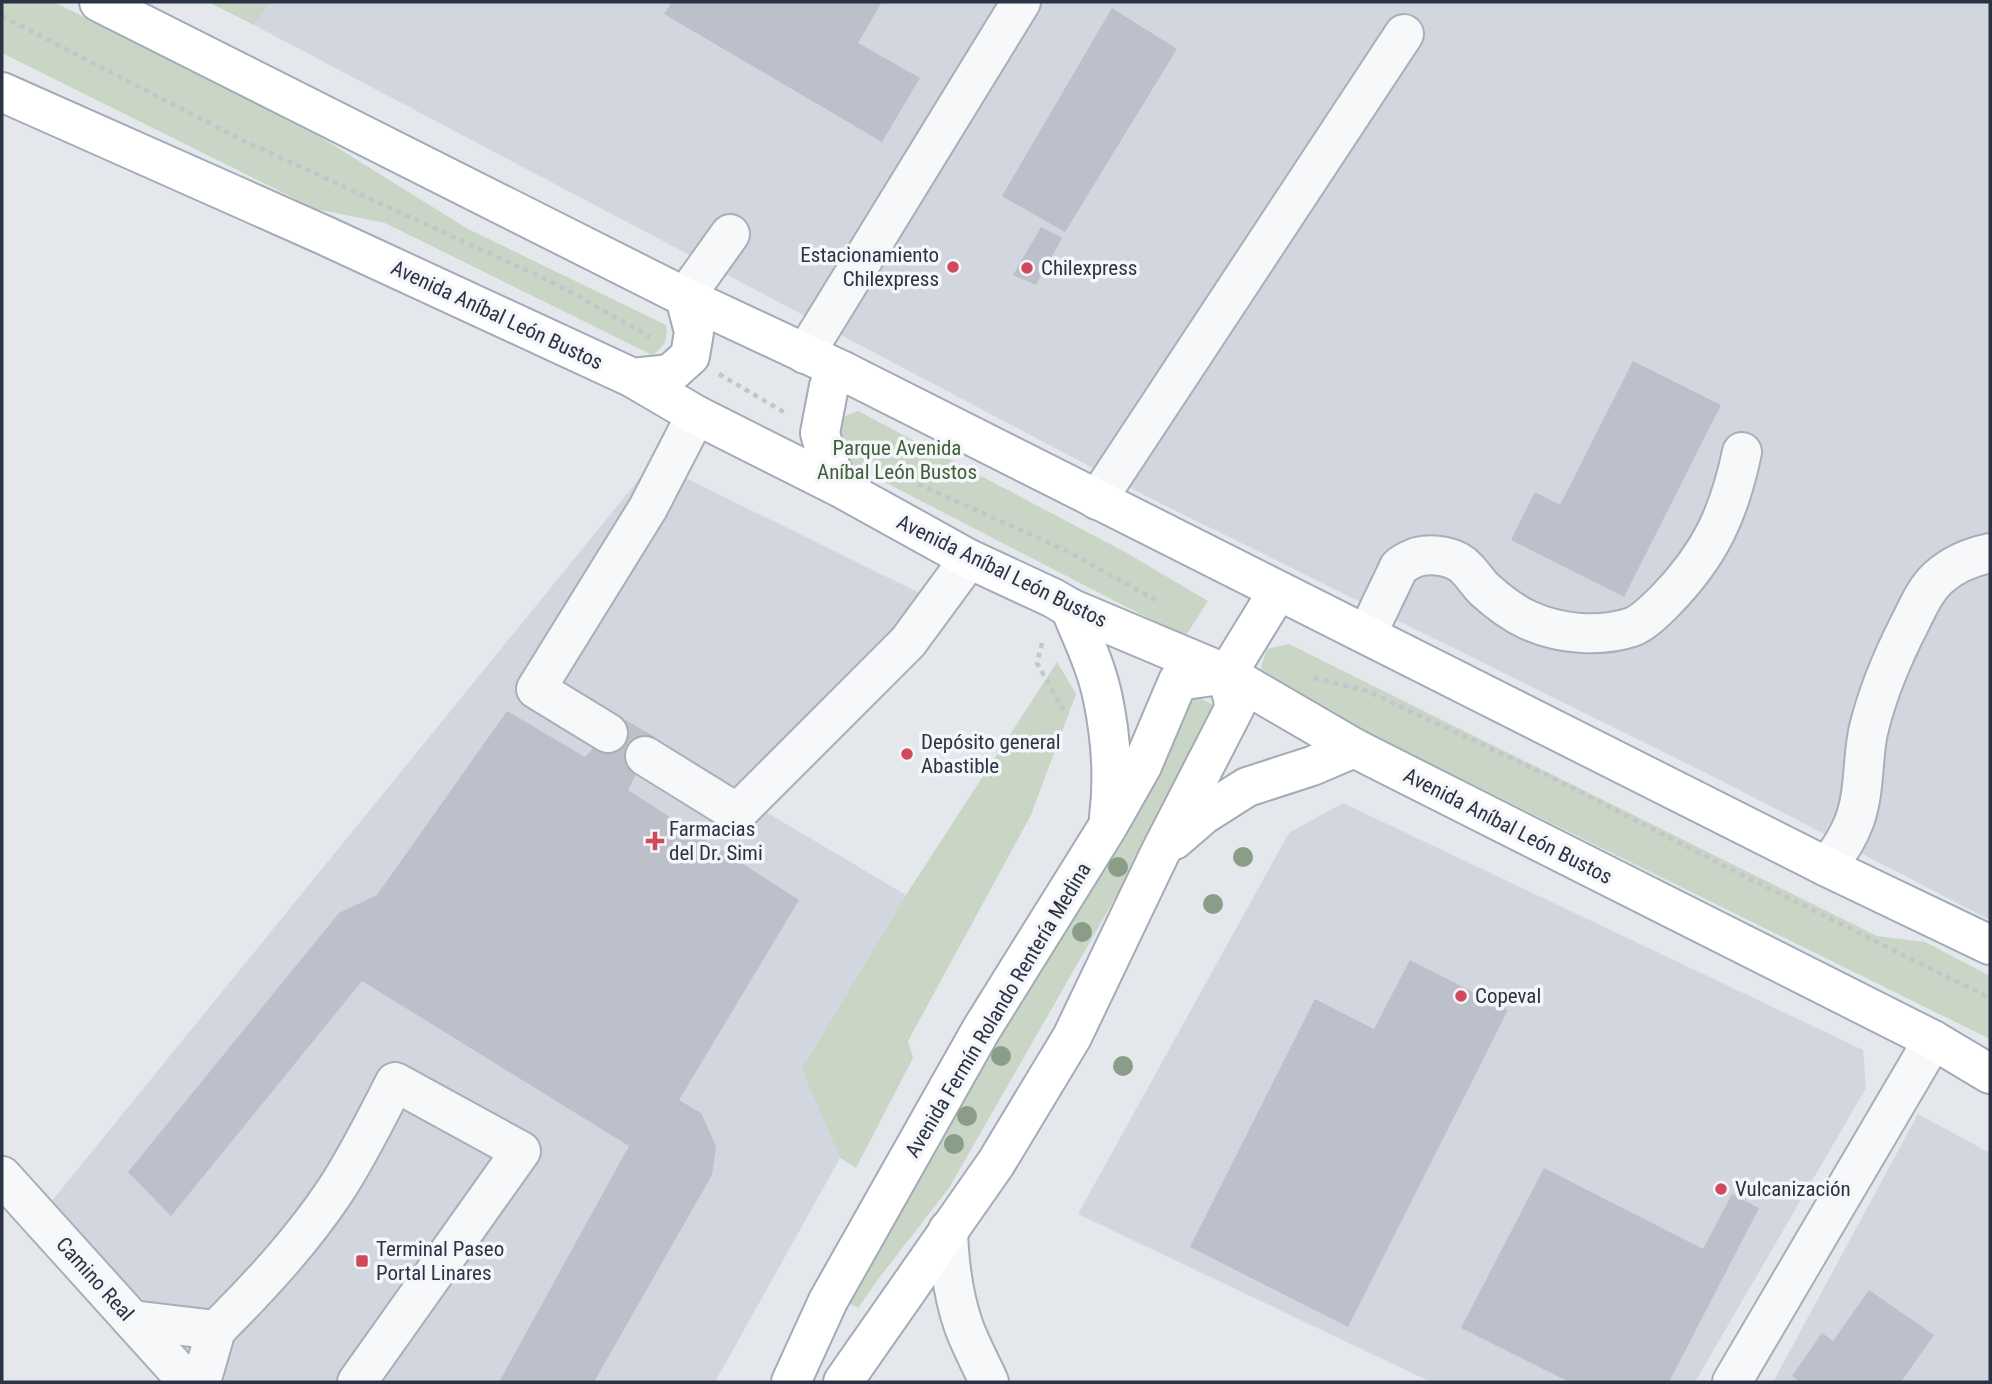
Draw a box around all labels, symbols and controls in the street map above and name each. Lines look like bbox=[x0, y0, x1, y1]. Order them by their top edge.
place label: Estacionamiento Chilexpress bbox=[800, 243, 939, 291]
street label: Avenida Aníbal León Bustos bbox=[387, 255, 607, 375]
place label: Chilexpress bbox=[1041, 256, 1137, 280]
marker: Estacionamiento Chilexpress bbox=[945, 259, 961, 275]
marker: Chilexpress bbox=[1019, 260, 1035, 276]
park label: Parque Avenida Aníbal León Bustos bbox=[817, 436, 977, 484]
street label: Avenida Aníbal León Bustos bbox=[893, 510, 1111, 632]
place label: Depósito general Abastible bbox=[921, 730, 1061, 778]
marker: Depósito general Abastible bbox=[899, 746, 915, 762]
street label: Avenida Aníbal León Bustos bbox=[1400, 763, 1616, 889]
place label: Farmacias del Dr. Simi bbox=[669, 817, 763, 865]
marker: Farmacias del Dr. Simi bbox=[647, 833, 663, 849]
street label: Avenida Fermín Rolando Rentería Medina bbox=[900, 858, 1096, 1162]
place label: Copeval bbox=[1475, 984, 1541, 1008]
marker: Copeval bbox=[1453, 988, 1469, 1004]
place label: Vulcanización bbox=[1735, 1177, 1851, 1201]
marker: Vulcanización bbox=[1713, 1181, 1729, 1197]
street label: Camino Real bbox=[51, 1232, 139, 1326]
place label: Terminal Paseo Portal Linares bbox=[376, 1237, 504, 1285]
marker: Terminal Paseo Portal Linares bbox=[354, 1253, 370, 1269]

